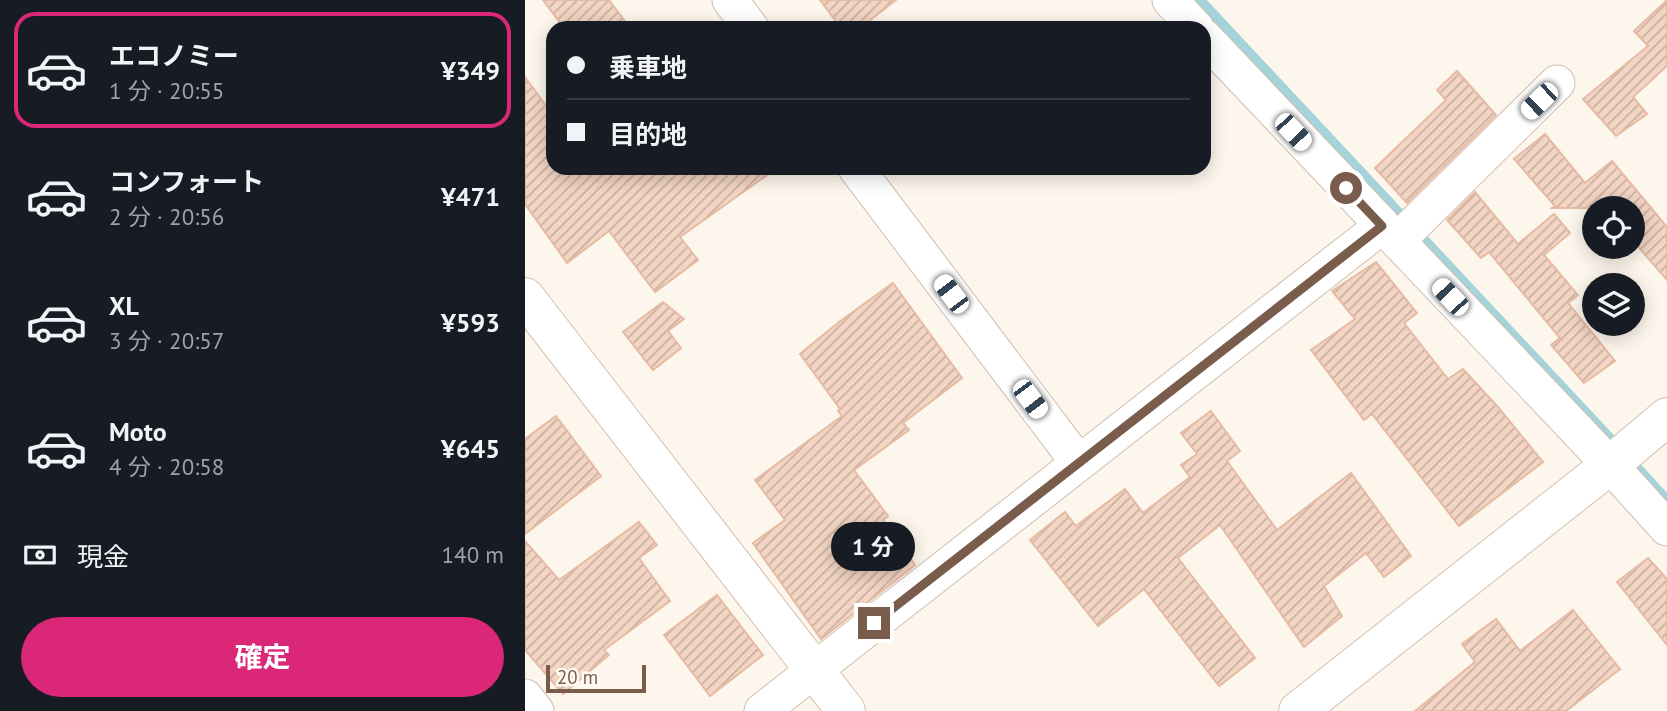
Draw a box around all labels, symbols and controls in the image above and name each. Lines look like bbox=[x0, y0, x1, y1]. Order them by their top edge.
icon: car bbox=[25, 39, 88, 102]
text: エコノミー bbox=[109, 39, 239, 72]
text: 乗車地 bbox=[609, 51, 687, 84]
text: ¥349 bbox=[441, 54, 500, 87]
text: 1 分 · 20:55 bbox=[109, 76, 224, 105]
car bbox=[1517, 79, 1562, 123]
car bbox=[1271, 109, 1316, 155]
text: 目的地 bbox=[609, 118, 687, 151]
icon: car bbox=[25, 165, 88, 228]
text: コンフォート bbox=[109, 165, 264, 198]
route start bbox=[1330, 172, 1362, 204]
text: ¥471 bbox=[441, 180, 500, 213]
map controls bbox=[1582, 196, 1645, 336]
button: locate bbox=[1582, 196, 1645, 259]
text: 2 分 · 20:56 bbox=[109, 202, 224, 231]
car bbox=[930, 271, 973, 317]
button: layers bbox=[1582, 273, 1645, 336]
car bbox=[1428, 274, 1473, 320]
text: XL bbox=[109, 289, 139, 322]
icon: car bbox=[25, 291, 88, 354]
text: ¥593 bbox=[441, 306, 500, 339]
text: 3 分 · 20:57 bbox=[109, 326, 224, 355]
car bbox=[1009, 376, 1052, 422]
text: Moto bbox=[109, 415, 167, 448]
icon: car bbox=[25, 417, 88, 480]
text: ¥645 bbox=[441, 432, 500, 465]
text: 4 分 · 20:58 bbox=[109, 452, 224, 481]
callout: 1 分 bbox=[832, 522, 916, 570]
text: 1 分 bbox=[852, 532, 894, 561]
icon: cash bbox=[21, 536, 59, 574]
text: 現金 bbox=[77, 540, 129, 573]
text: 140 m bbox=[442, 540, 504, 569]
route end bbox=[858, 607, 890, 639]
button: 確定 bbox=[21, 617, 504, 697]
scale bar bbox=[546, 662, 646, 694]
text: 20 m bbox=[557, 665, 598, 689]

